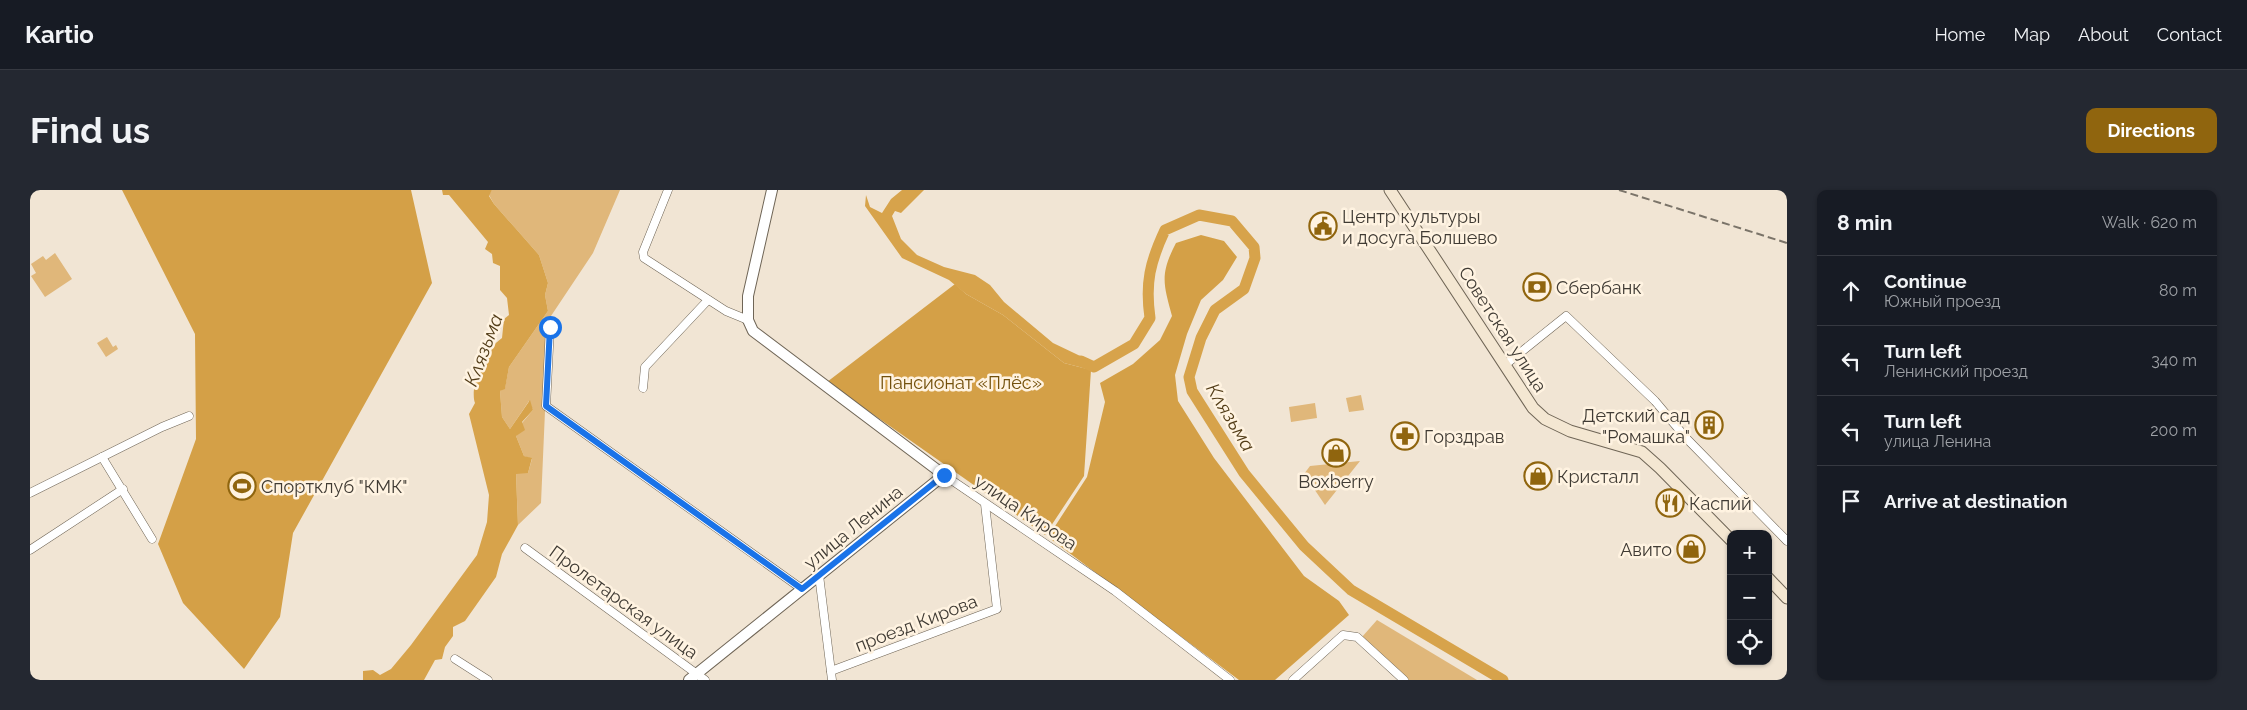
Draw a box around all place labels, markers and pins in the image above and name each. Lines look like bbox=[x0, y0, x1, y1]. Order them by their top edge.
place label: Центр культуры и досуга Болшево bbox=[1342, 206, 1498, 248]
public building icon: Центр культуры и досуга Болшево bbox=[1308, 211, 1338, 241]
bank icon: Сбербанк bbox=[1522, 272, 1552, 302]
place label: Сбербанк bbox=[1556, 277, 1642, 298]
place label: Детский сад "Ромашка" bbox=[1582, 405, 1690, 447]
building icon: Детский сад "Ромашка" bbox=[1694, 410, 1724, 440]
pharmacy icon: Горздрав bbox=[1390, 421, 1420, 451]
place label: Горздрав bbox=[1424, 426, 1504, 447]
shop icon: Boxberry bbox=[1321, 438, 1351, 468]
shop icon: Кристалл bbox=[1523, 461, 1553, 491]
place label: Кристалл bbox=[1557, 466, 1639, 487]
sports icon: Спортклуб "КМК" bbox=[227, 471, 257, 501]
place label: Boxberry bbox=[1298, 471, 1374, 492]
place label: Спортклуб "КМК" bbox=[261, 476, 408, 497]
restaurant icon: Каспий bbox=[1655, 488, 1685, 518]
place label: Каспий bbox=[1689, 493, 1752, 514]
shop icon: Авито bbox=[1676, 534, 1706, 564]
place label: Авито bbox=[1620, 539, 1672, 560]

